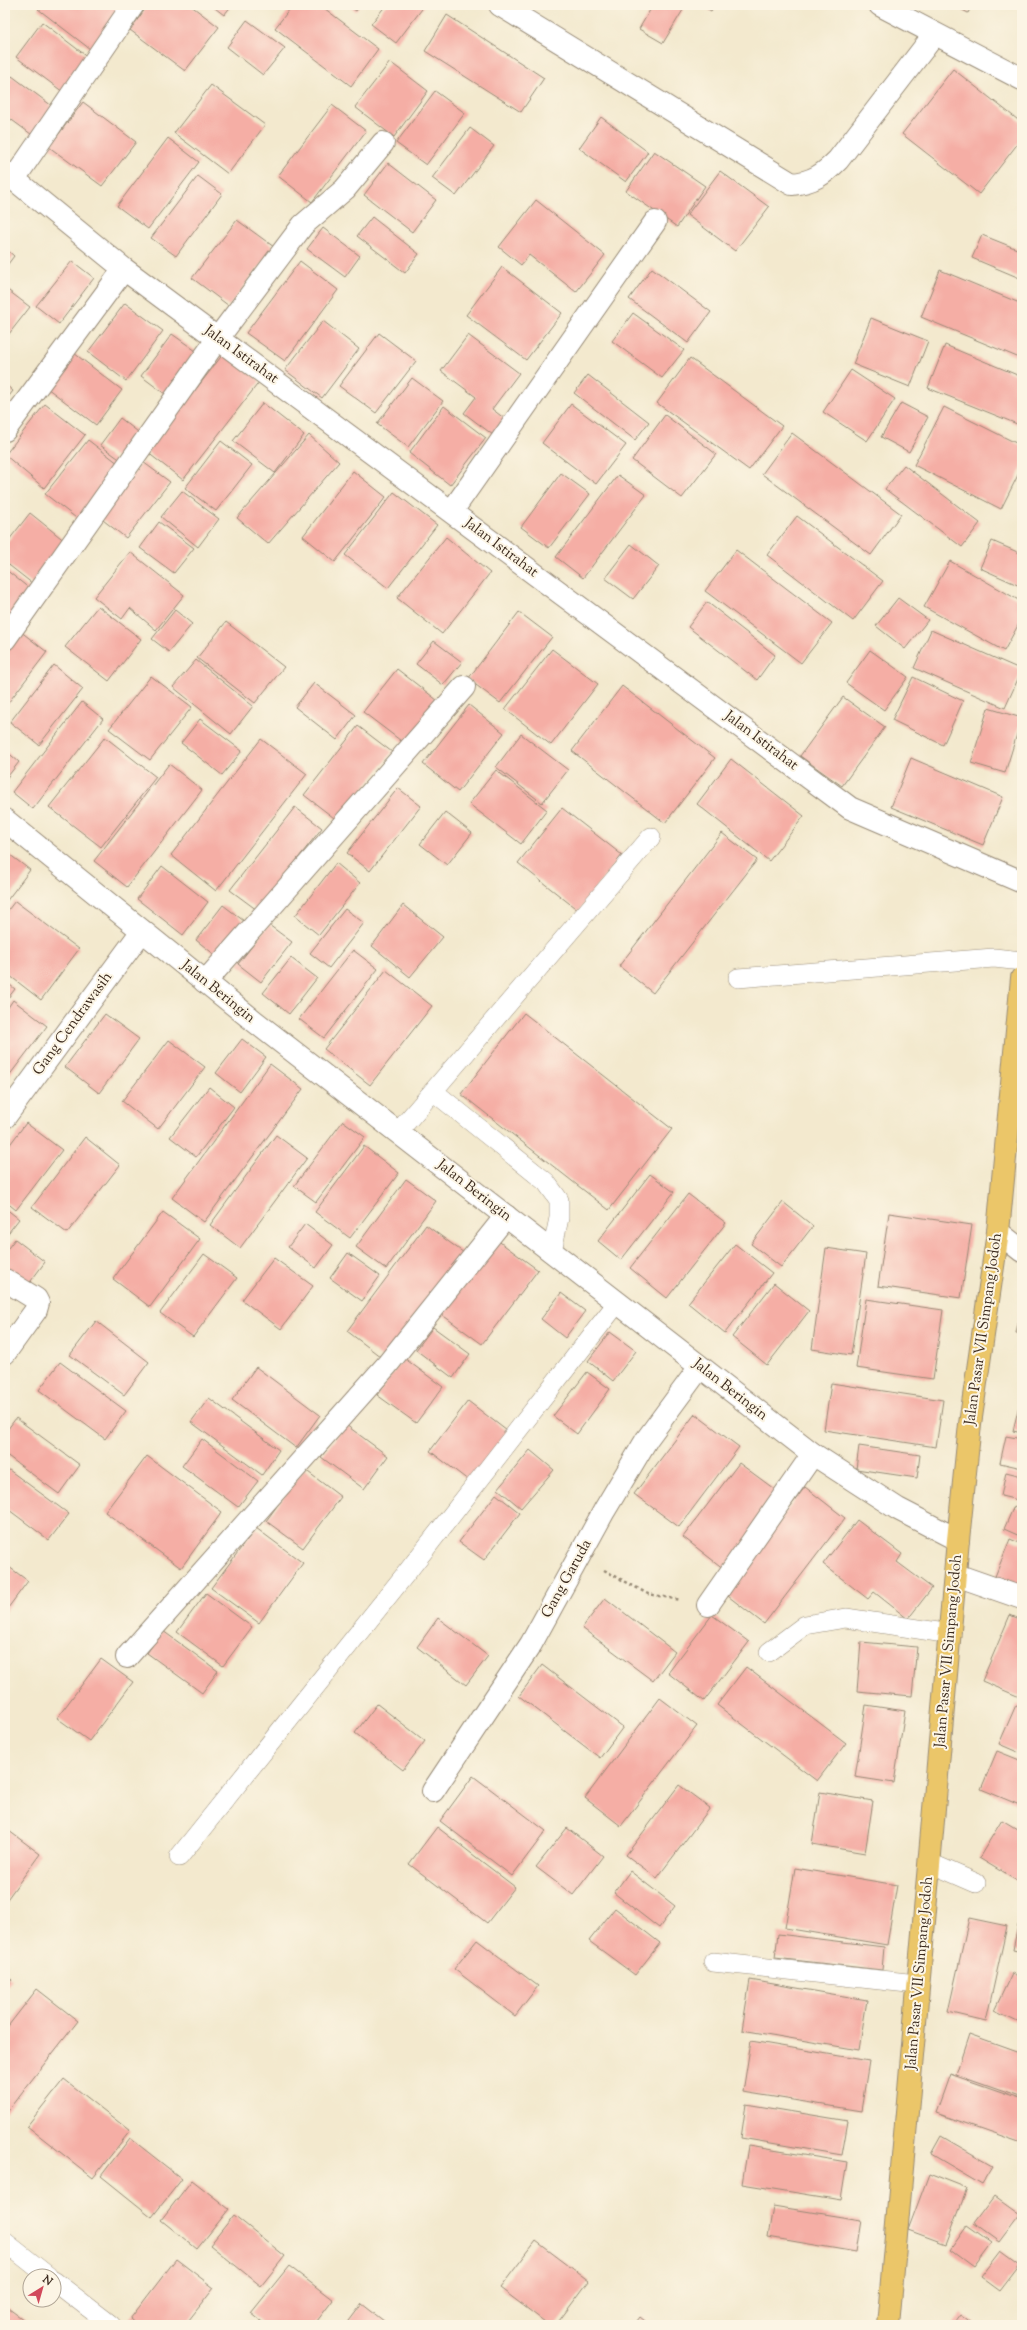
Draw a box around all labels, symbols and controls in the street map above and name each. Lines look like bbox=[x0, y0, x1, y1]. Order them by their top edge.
street label: Jalan Istirahat bbox=[199, 320, 283, 389]
street label: Jalan Istirahat bbox=[459, 513, 542, 583]
street label: Jalan Istirahat bbox=[719, 706, 802, 776]
street label: Jalan Beringin bbox=[176, 955, 260, 1029]
street label: Gang Cendrawasih bbox=[28, 968, 118, 1080]
street label: Jalan Beringin bbox=[431, 1154, 516, 1227]
street label: Jalan Pasar VII Simpang Jodoh bbox=[960, 1231, 1008, 1427]
street label: Jalan Beringin bbox=[687, 1353, 772, 1426]
street label: Gang Garuda bbox=[537, 1536, 597, 1622]
street label: Jalan Pasar VII Simpang Jodoh bbox=[930, 1553, 968, 1749]
street label: Jalan Pasar VII Simpang Jodoh bbox=[901, 1875, 939, 2071]
north arrow bbox=[22, 2268, 62, 2308]
text: N bbox=[38, 2271, 56, 2290]

